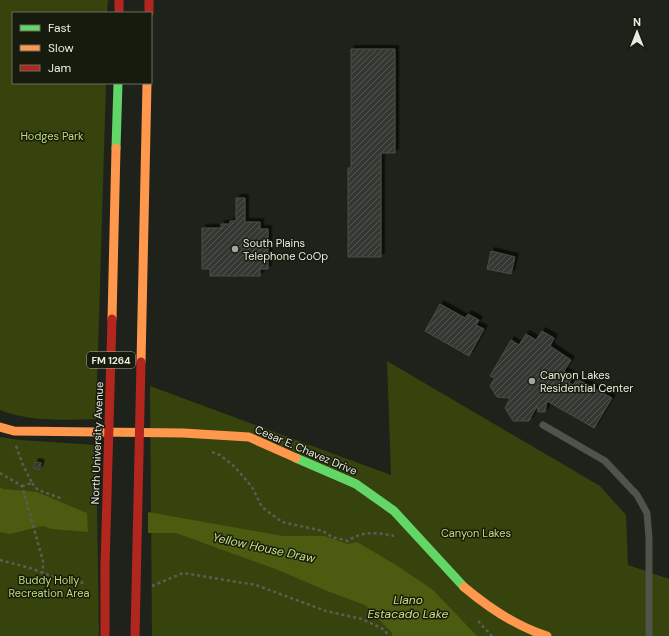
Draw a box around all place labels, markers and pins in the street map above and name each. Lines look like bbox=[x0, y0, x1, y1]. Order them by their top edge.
place label: South Plains Telephone CoOp bbox=[243, 236, 328, 263]
marker: South Plains Telephone CoOp bbox=[230, 244, 240, 254]
place label: Canyon Lakes Residential Center bbox=[540, 368, 633, 395]
marker: Canyon Lakes Residential Center bbox=[527, 376, 537, 386]

